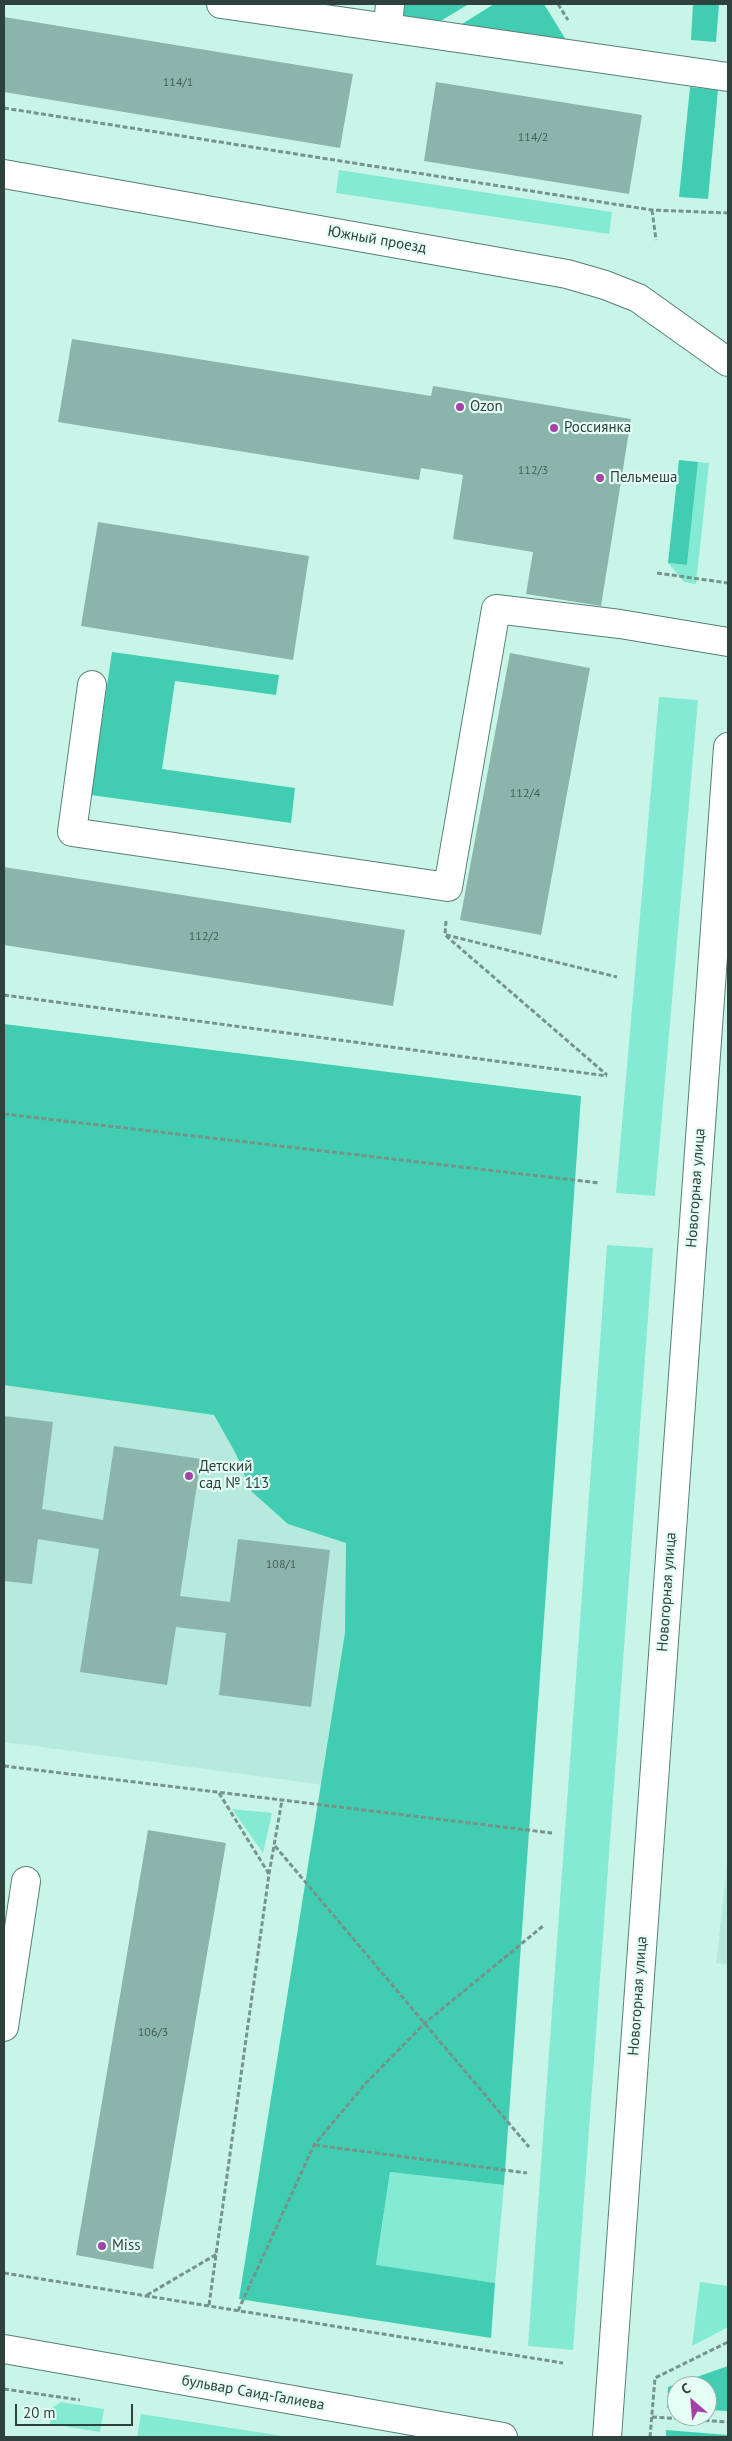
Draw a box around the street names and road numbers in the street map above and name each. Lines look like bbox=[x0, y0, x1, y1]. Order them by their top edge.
street label: Южный проезд bbox=[326, 222, 428, 258]
street label: Новогорная улица bbox=[683, 1128, 709, 1248]
street label: Новогорная улица bbox=[654, 1532, 680, 1652]
street label: Новогорная улица bbox=[625, 1936, 651, 2056]
street label: бульвар Саид-Галиева bbox=[180, 2372, 326, 2414]

